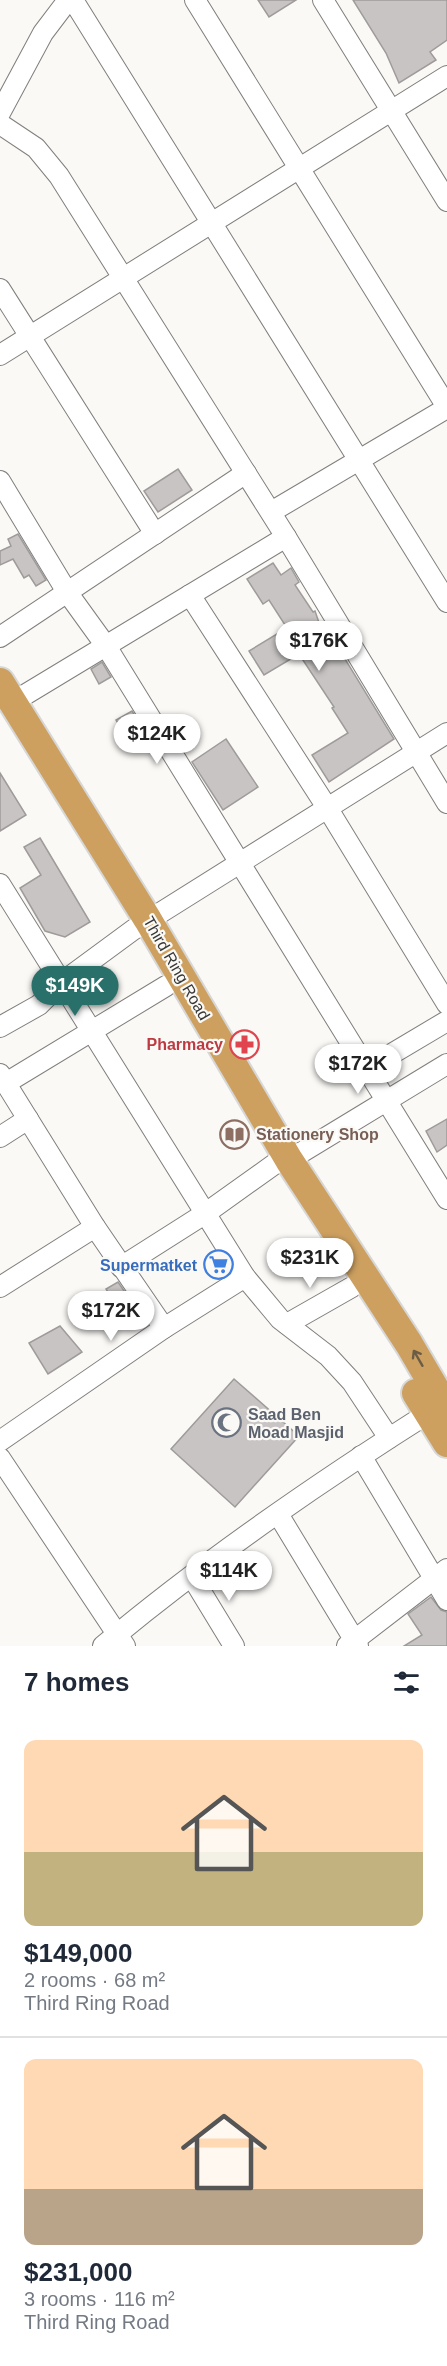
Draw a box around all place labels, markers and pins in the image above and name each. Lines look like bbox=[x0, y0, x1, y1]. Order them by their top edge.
pin: $176K bbox=[277, 621, 361, 672]
pin: $124K bbox=[115, 714, 199, 765]
pin: $149K bbox=[33, 966, 117, 1017]
pharmacy icon: Pharmacy bbox=[228, 1028, 260, 1060]
place label: Pharmacy bbox=[147, 1036, 223, 1053]
pin: $172K bbox=[316, 1044, 400, 1095]
library icon: Stationery Shop bbox=[219, 1118, 251, 1150]
place label: Stationery Shop bbox=[256, 1126, 379, 1143]
pin: $231K bbox=[268, 1238, 352, 1289]
supermarket icon: Supermatket bbox=[202, 1249, 234, 1281]
place label: Supermatket bbox=[100, 1257, 198, 1274]
pin: $172K bbox=[69, 1291, 153, 1342]
place label: Saad Ben Moad Masjid bbox=[248, 1406, 344, 1441]
mosque icon: Saad Ben Moad Masjid bbox=[211, 1407, 243, 1439]
pin: $114K bbox=[187, 1551, 271, 1602]

